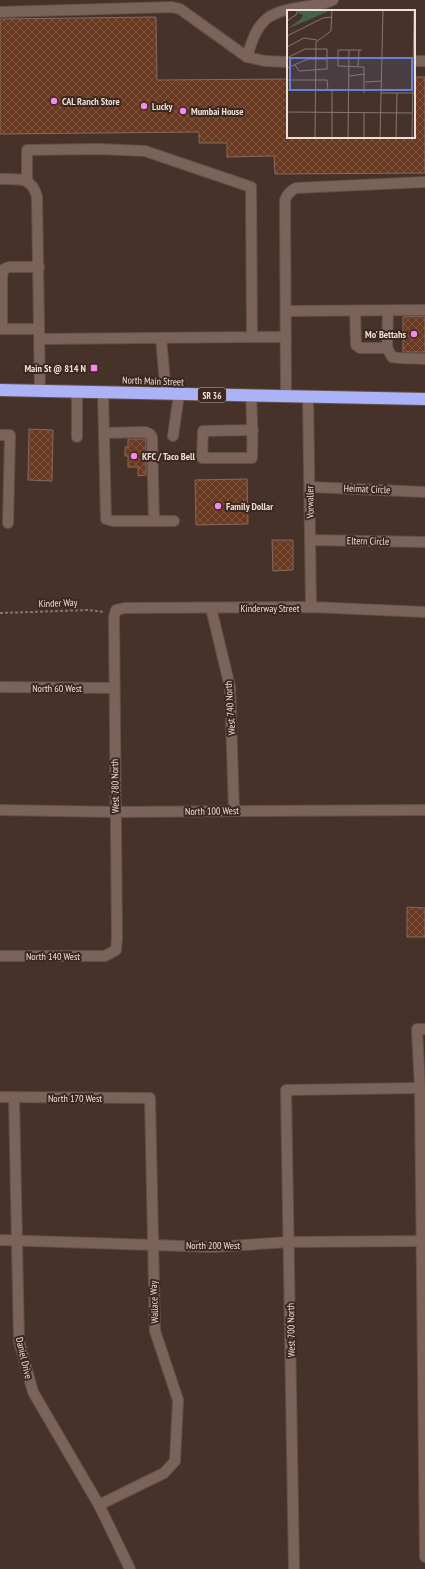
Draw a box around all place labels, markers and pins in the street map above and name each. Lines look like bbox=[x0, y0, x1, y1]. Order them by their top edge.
place label: CAL Ranch Store bbox=[62, 95, 120, 108]
marker: CAL Ranch Store bbox=[49, 96, 59, 106]
place label: Lucky bbox=[152, 100, 173, 113]
marker: Lucky bbox=[139, 101, 149, 111]
place label: Mumbai House bbox=[191, 105, 244, 118]
marker: Mumbai House bbox=[178, 106, 188, 116]
place label: Mo' Bettahs bbox=[365, 328, 406, 341]
marker: Mo' Bettahs bbox=[409, 329, 419, 339]
place label: Main St @ 814 N bbox=[24, 362, 86, 375]
marker: Main St @ 814 N bbox=[89, 363, 99, 373]
place label: KFC / Taco Bell bbox=[142, 450, 195, 463]
marker: KFC / Taco Bell bbox=[129, 451, 139, 461]
place label: Family Dollar bbox=[226, 500, 273, 513]
marker: Family Dollar bbox=[213, 501, 223, 511]

